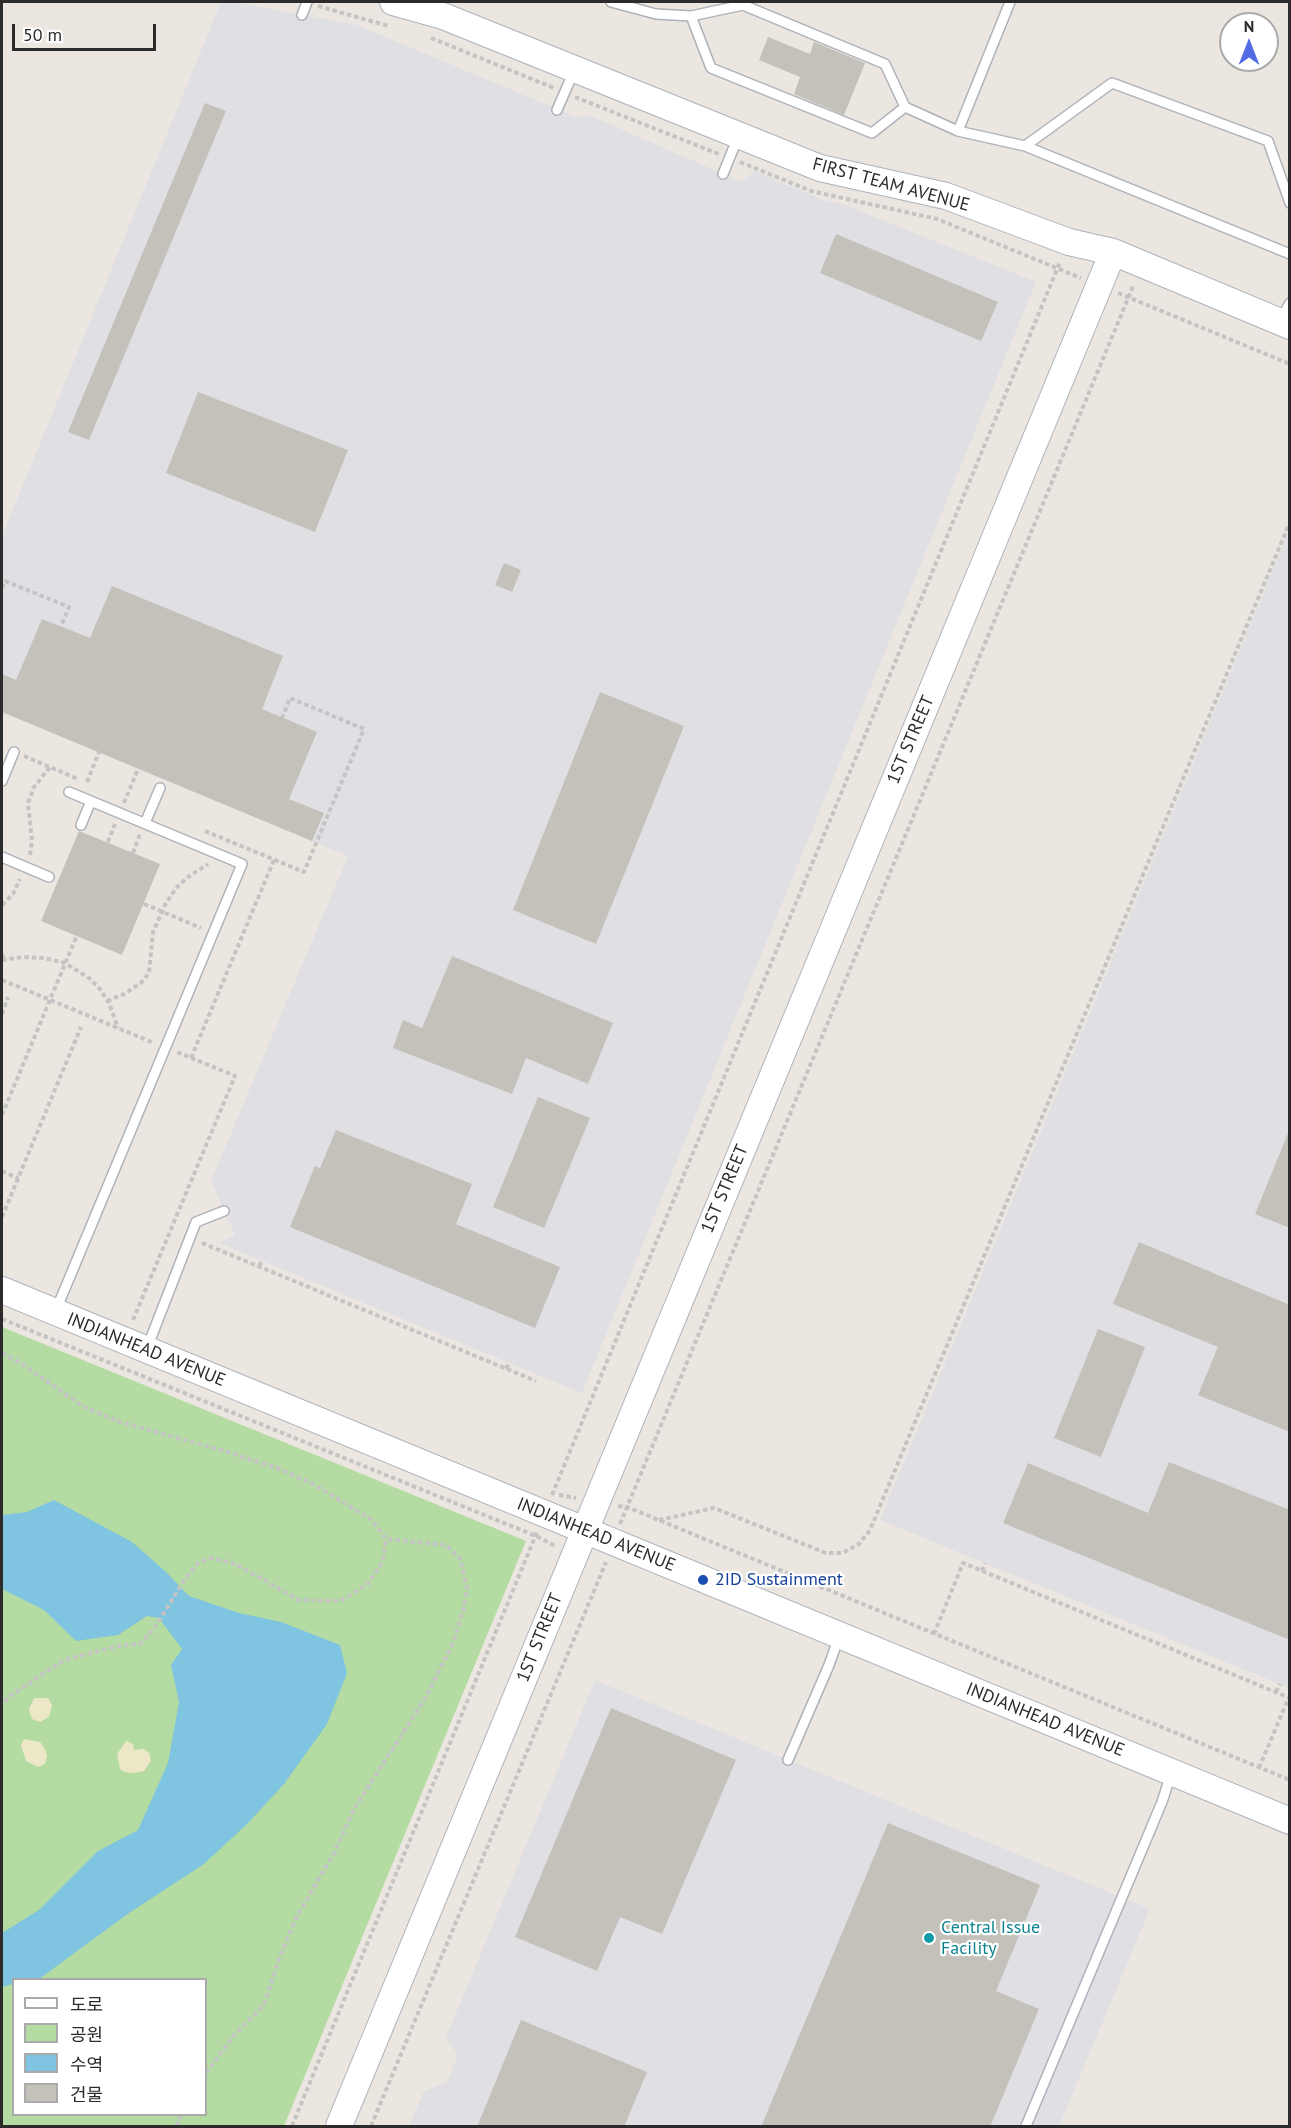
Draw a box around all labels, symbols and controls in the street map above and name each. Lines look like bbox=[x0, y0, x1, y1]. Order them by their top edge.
scale bar bbox=[15, 12, 159, 50]
north arrow bbox=[1219, 12, 1279, 72]
text: N bbox=[1244, 16, 1254, 36]
text: 50 m bbox=[23, 23, 62, 46]
street label: FIRST TEAM AVENUE bbox=[810, 154, 972, 216]
street label: 1ST STREET bbox=[883, 693, 939, 787]
street label: 1ST STREET bbox=[697, 1142, 753, 1236]
street label: INDIANHEAD AVENUE bbox=[64, 1308, 228, 1392]
street label: INDIANHEAD AVENUE bbox=[514, 1493, 678, 1577]
place label: 2ID Sustainment bbox=[715, 1569, 843, 1591]
marker: 2ID Sustainment bbox=[696, 1573, 710, 1587]
street label: 1ST STREET bbox=[512, 1591, 568, 1685]
street label: INDIANHEAD AVENUE bbox=[963, 1678, 1127, 1762]
place label: Central Issue Facility bbox=[941, 1917, 1040, 1960]
marker: Central Issue Facility bbox=[922, 1931, 936, 1945]
legend bbox=[12, 1978, 207, 2116]
text: 도로 bbox=[70, 1993, 103, 2016]
text: 공원 bbox=[70, 2023, 103, 2046]
text: 수역 bbox=[70, 2053, 103, 2076]
text: 건물 bbox=[70, 2083, 103, 2106]

